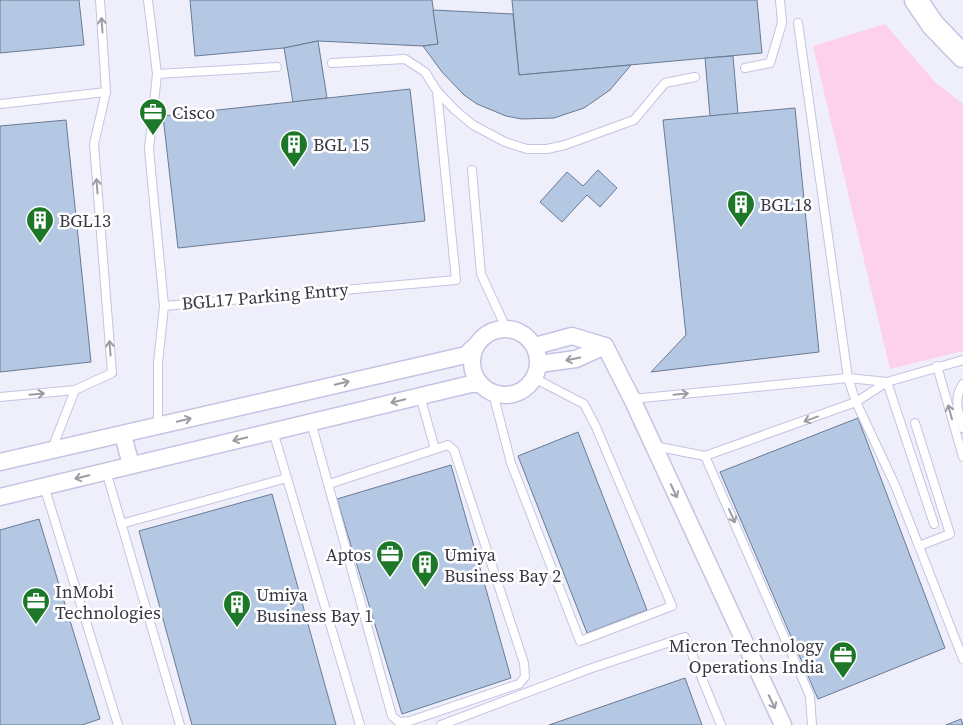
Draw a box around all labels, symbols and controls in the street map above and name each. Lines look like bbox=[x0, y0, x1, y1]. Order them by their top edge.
one-way arrow bbox=[97, 18, 106, 34]
office icon: Cisco bbox=[138, 97, 168, 136]
place label: Cisco bbox=[172, 100, 215, 125]
building icon: BGL 15 bbox=[279, 129, 309, 168]
place label: BGL 15 bbox=[313, 132, 369, 157]
one-way arrow bbox=[93, 178, 102, 194]
building icon: BGL18 bbox=[726, 189, 756, 228]
place label: BGL18 bbox=[760, 192, 812, 217]
building icon: BGL13 bbox=[25, 205, 55, 244]
place label: BGL13 bbox=[59, 208, 111, 233]
street label: BGL17 Parking Entry bbox=[181, 276, 350, 316]
one-way arrow bbox=[105, 340, 115, 356]
one-way arrow bbox=[565, 355, 581, 364]
one-way arrow bbox=[334, 378, 350, 387]
one-way arrow bbox=[29, 389, 45, 399]
one-way arrow bbox=[672, 390, 688, 399]
one-way arrow bbox=[391, 397, 407, 406]
one-way arrow bbox=[944, 404, 954, 420]
one-way arrow bbox=[803, 414, 819, 424]
one-way arrow bbox=[176, 415, 192, 424]
one-way arrow bbox=[233, 435, 249, 444]
one-way arrow bbox=[75, 472, 91, 482]
one-way arrow bbox=[670, 483, 680, 498]
one-way arrow bbox=[728, 509, 737, 524]
office icon: Aptos bbox=[375, 539, 405, 578]
place label: Aptos bbox=[326, 542, 371, 567]
place label: Umiya Business Bay 2 bbox=[444, 542, 561, 588]
building icon: Umiya Business Bay 2 bbox=[410, 549, 440, 588]
place label: InMobi Technologies bbox=[55, 579, 161, 625]
place label: Umiya Business Bay 1 bbox=[256, 582, 373, 628]
office icon: InMobi Technologies bbox=[21, 586, 51, 625]
building icon: Umiya Business Bay 1 bbox=[222, 589, 252, 628]
place label: Micron Technology Operations India bbox=[669, 633, 825, 679]
office icon: Micron Technology Operations India bbox=[828, 640, 858, 679]
one-way arrow bbox=[768, 694, 777, 709]

